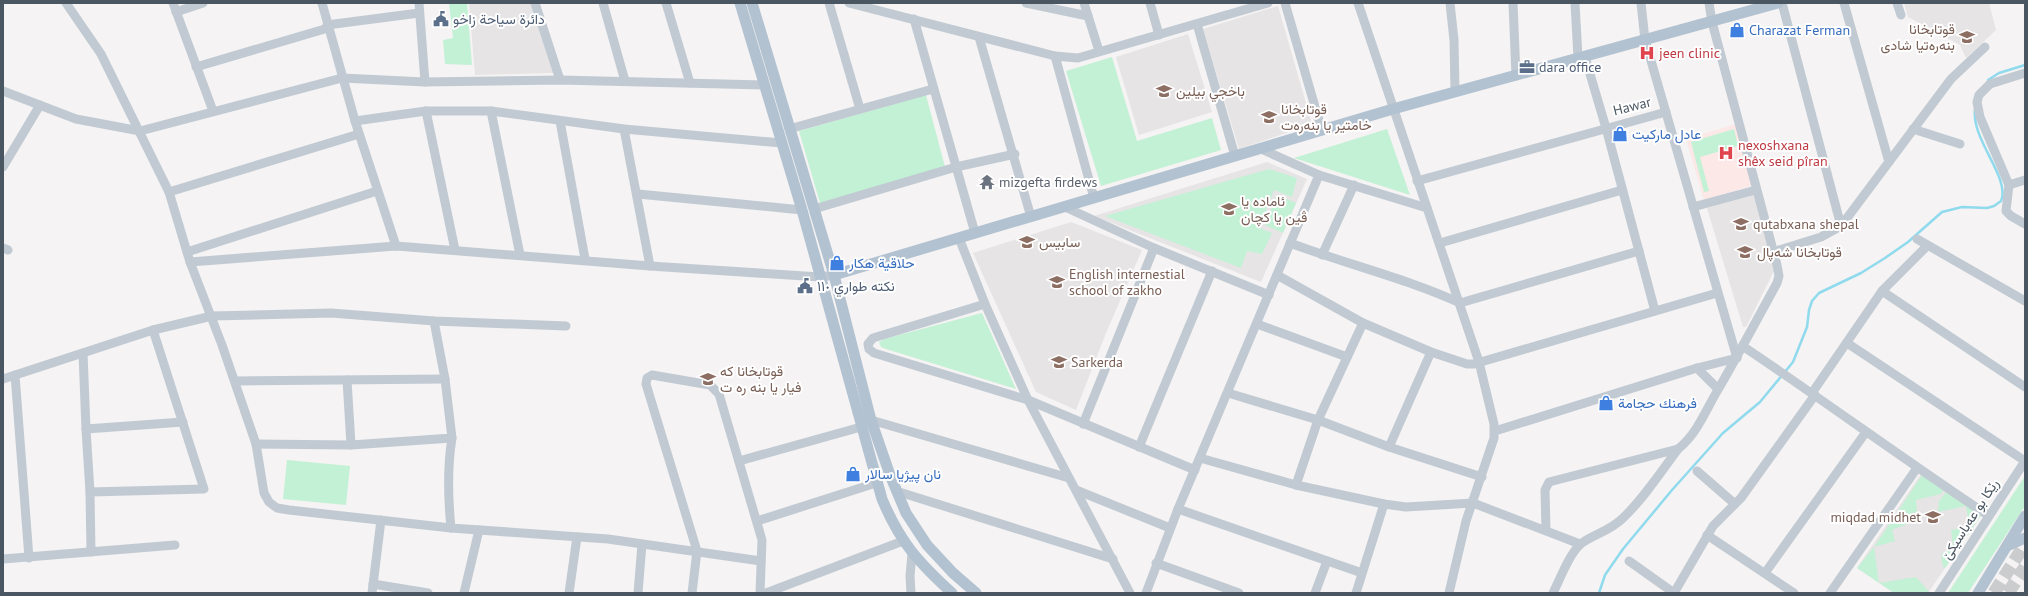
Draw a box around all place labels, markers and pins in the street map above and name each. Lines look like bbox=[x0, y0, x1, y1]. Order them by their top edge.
public building icon: دائرة سياحة زاخو bbox=[432, 10, 450, 28]
place label: دائرة سياحة زاخو bbox=[453, 10, 545, 28]
place label: قوتابخانا بنەرەتیا شادی bbox=[1881, 20, 1955, 54]
shop icon: Charazat Ferman bbox=[1728, 21, 1746, 39]
place label: Charazat Ferman bbox=[1749, 21, 1850, 39]
school or university icon: قوتابخانا بنەرەتیا شادی bbox=[1958, 28, 1976, 46]
hospital icon: jeen clinic bbox=[1638, 44, 1656, 62]
place label: jeen clinic bbox=[1659, 44, 1720, 62]
office icon: dara office bbox=[1518, 58, 1536, 76]
place label: dara office bbox=[1539, 58, 1601, 76]
school or university icon: باخجي بيلين bbox=[1155, 82, 1173, 100]
place label: باخجي بيلين bbox=[1176, 82, 1245, 103]
place label: قوتابخانا خامتیر یا بنەرەت bbox=[1281, 100, 1372, 134]
school or university icon: قوتابخانا خامتیر یا بنەرەت bbox=[1260, 108, 1278, 126]
shop icon: عادل ماركيت bbox=[1611, 125, 1629, 143]
place label: عادل ماركيت bbox=[1632, 125, 1701, 144]
place label: nexoshxana shêx seid pîran bbox=[1738, 136, 1828, 170]
hospital icon: nexoshxana shêx seid pîran bbox=[1717, 144, 1735, 162]
temple icon: mizgefta firdews bbox=[978, 173, 996, 191]
place label: mizgefta firdews bbox=[999, 173, 1098, 191]
place label: ئاماده یا ڤین یا کچان bbox=[1241, 192, 1307, 227]
school or university icon: ئاماده یا ڤین یا کچان bbox=[1220, 200, 1238, 218]
school or university icon: qutabxana shepal bbox=[1732, 215, 1750, 233]
place label: qutabxana shepal bbox=[1753, 215, 1859, 233]
school or university icon: سابيس bbox=[1018, 233, 1036, 251]
place label: سابيس bbox=[1039, 233, 1080, 251]
school or university icon: قوتابخانا شەپال bbox=[1736, 243, 1754, 261]
place label: قوتابخانا شەپال bbox=[1757, 243, 1842, 262]
shop icon: حلاقية هكار bbox=[828, 254, 846, 272]
place label: حلاقية هكار bbox=[848, 254, 915, 272]
place label: English internestial school of zakho bbox=[1069, 265, 1185, 299]
school or university icon: English internestial school of zakho bbox=[1048, 273, 1066, 291]
public building icon: نكته طواري ١١٠ bbox=[796, 277, 814, 295]
place label: نكته طواري ١١٠ bbox=[817, 277, 895, 298]
school or university icon: Sarkerda bbox=[1050, 353, 1068, 371]
place label: Sarkerda bbox=[1071, 353, 1123, 371]
place label: قوتابخانا كه فيار يا بنه ره ت bbox=[720, 362, 801, 396]
school or university icon: قوتابخانا كه فيار يا بنه ره ت bbox=[699, 370, 717, 388]
shop icon: فرهنك حجامة bbox=[1597, 394, 1615, 412]
place label: فرهنك حجامة bbox=[1618, 394, 1697, 412]
shop icon: نان پيژيا سالار bbox=[844, 465, 862, 483]
place label: نان پيژيا سالار bbox=[864, 465, 941, 484]
place label: miqdad midhet bbox=[1830, 508, 1921, 526]
school or university icon: miqdad midhet bbox=[1924, 508, 1942, 526]

